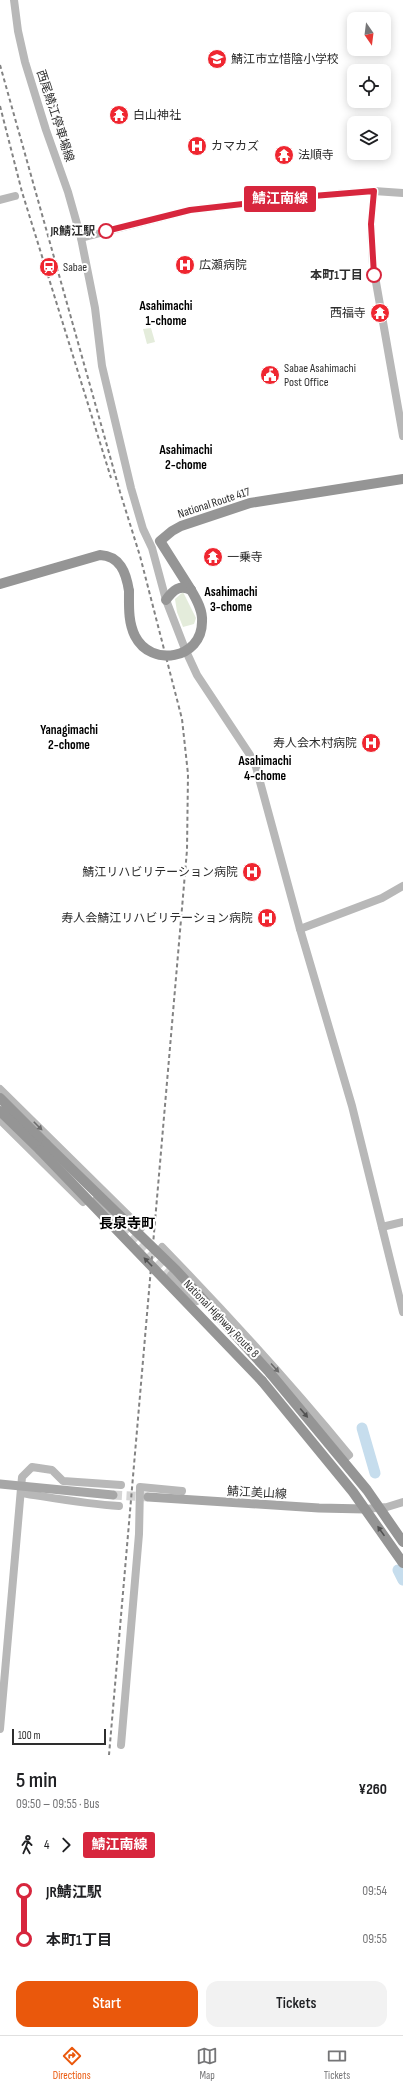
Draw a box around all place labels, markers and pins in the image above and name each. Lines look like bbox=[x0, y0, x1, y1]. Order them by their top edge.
school or university icon: 鯖江市立惜陰小学校 bbox=[206, 48, 228, 70]
place label: 鯖江市立惜陰小学校 bbox=[231, 52, 339, 67]
temple icon: 白山神社 bbox=[108, 104, 130, 126]
place label: 白山神社 bbox=[133, 108, 181, 123]
hospital icon: カマカズ bbox=[186, 135, 208, 157]
place label: カマカズ bbox=[211, 139, 259, 154]
temple icon: 法順寺 bbox=[273, 144, 295, 166]
place label: 法順寺 bbox=[298, 148, 334, 163]
marker: JR鯖江駅 bbox=[98, 223, 114, 239]
place label: JR鯖江駅 bbox=[49, 224, 95, 239]
hospital icon: 広瀬病院 bbox=[174, 254, 196, 276]
station icon: Sabae bbox=[38, 256, 60, 278]
place label: 広瀬病院 bbox=[199, 258, 247, 273]
place label: Sabae bbox=[63, 260, 87, 275]
marker: 本町1丁目 bbox=[366, 267, 382, 283]
place label: 本町1丁目 bbox=[310, 268, 363, 283]
temple icon: 西福寺 bbox=[369, 302, 391, 324]
place label: 西福寺 bbox=[330, 306, 366, 321]
place label: Sabae Asahimachi Post Office bbox=[284, 361, 356, 390]
public building icon: Sabae Asahimachi Post Office bbox=[259, 364, 281, 386]
temple icon: 一乗寺 bbox=[202, 546, 224, 568]
place label: 一乗寺 bbox=[227, 550, 263, 565]
hospital icon: 寿人会木村病院 bbox=[360, 732, 382, 754]
place label: 寿人会木村病院 bbox=[273, 736, 357, 751]
hospital icon: 鯖江リハビリテーション病院 bbox=[241, 861, 263, 883]
place label: 鯖江リハビリテーション病院 bbox=[82, 865, 238, 880]
hospital icon: 寿人会鯖江リハビリテーション病院 bbox=[256, 907, 278, 929]
place label: 寿人会鯖江リハビリテーション病院 bbox=[61, 911, 253, 926]

